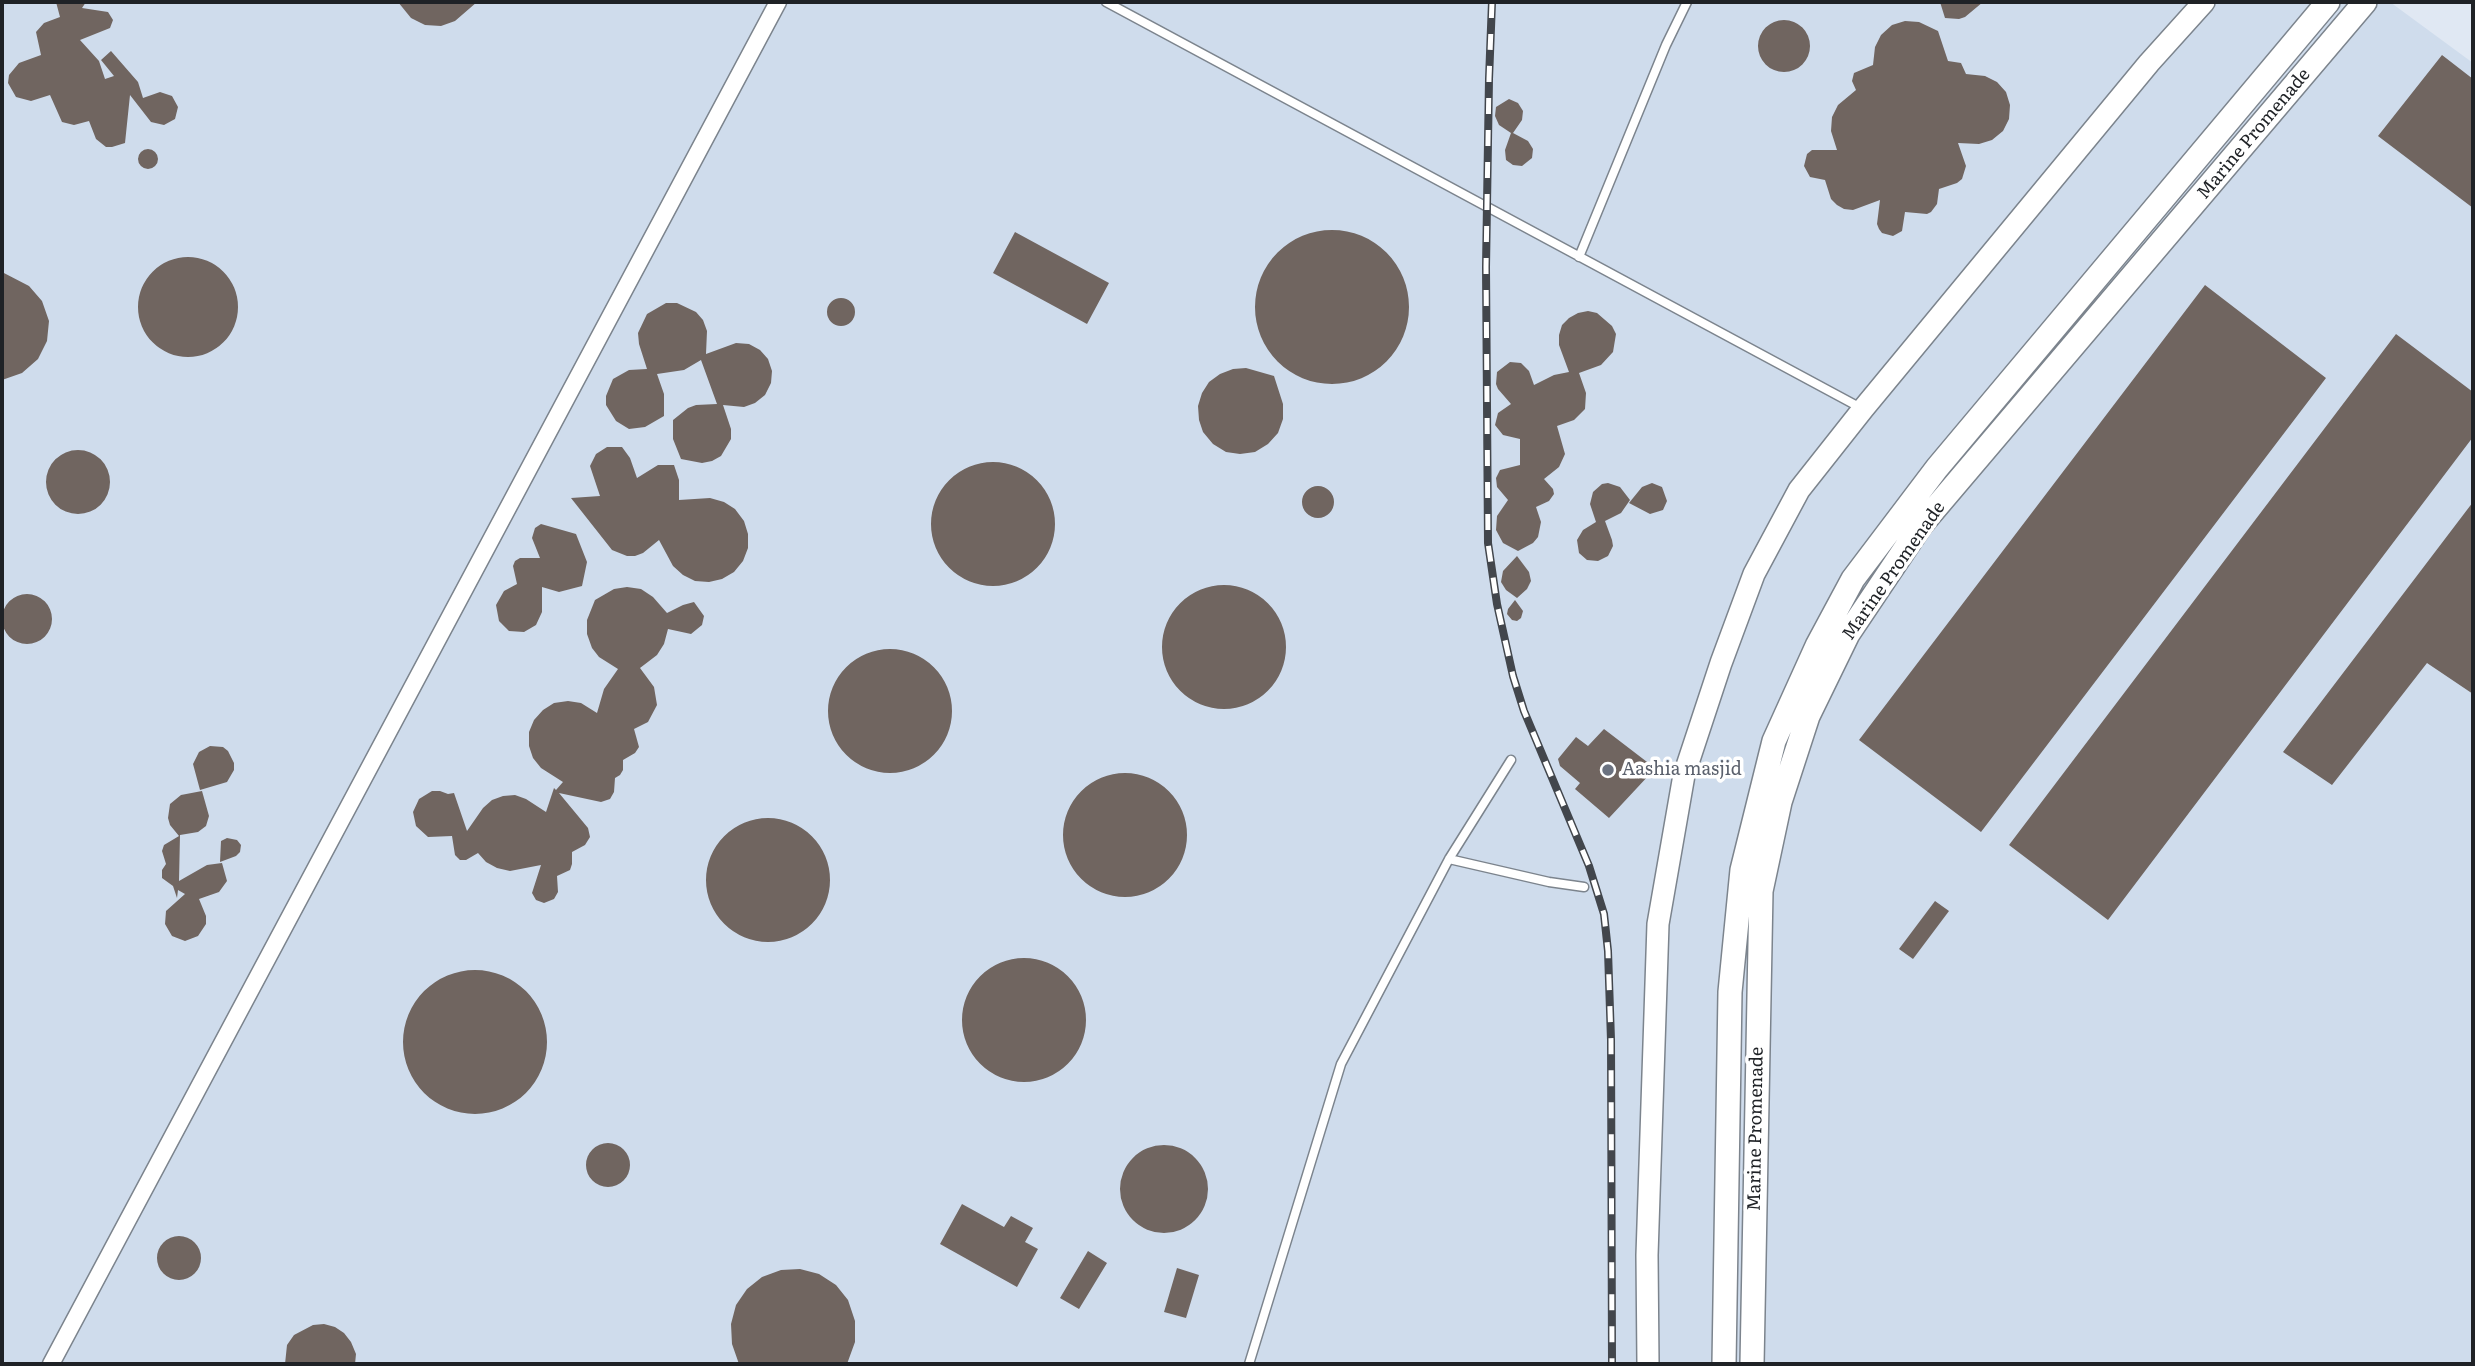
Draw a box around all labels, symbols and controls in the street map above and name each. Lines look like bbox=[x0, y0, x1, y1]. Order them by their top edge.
street label: Marine Promenade bbox=[2193, 64, 2315, 204]
street label: Marine Promenade bbox=[1838, 498, 1950, 644]
place label: Aashia masjid bbox=[1622, 759, 1742, 781]
marker: Aashia masjid bbox=[1600, 762, 1616, 778]
street label: Marine Promenade bbox=[1744, 1047, 1768, 1211]

